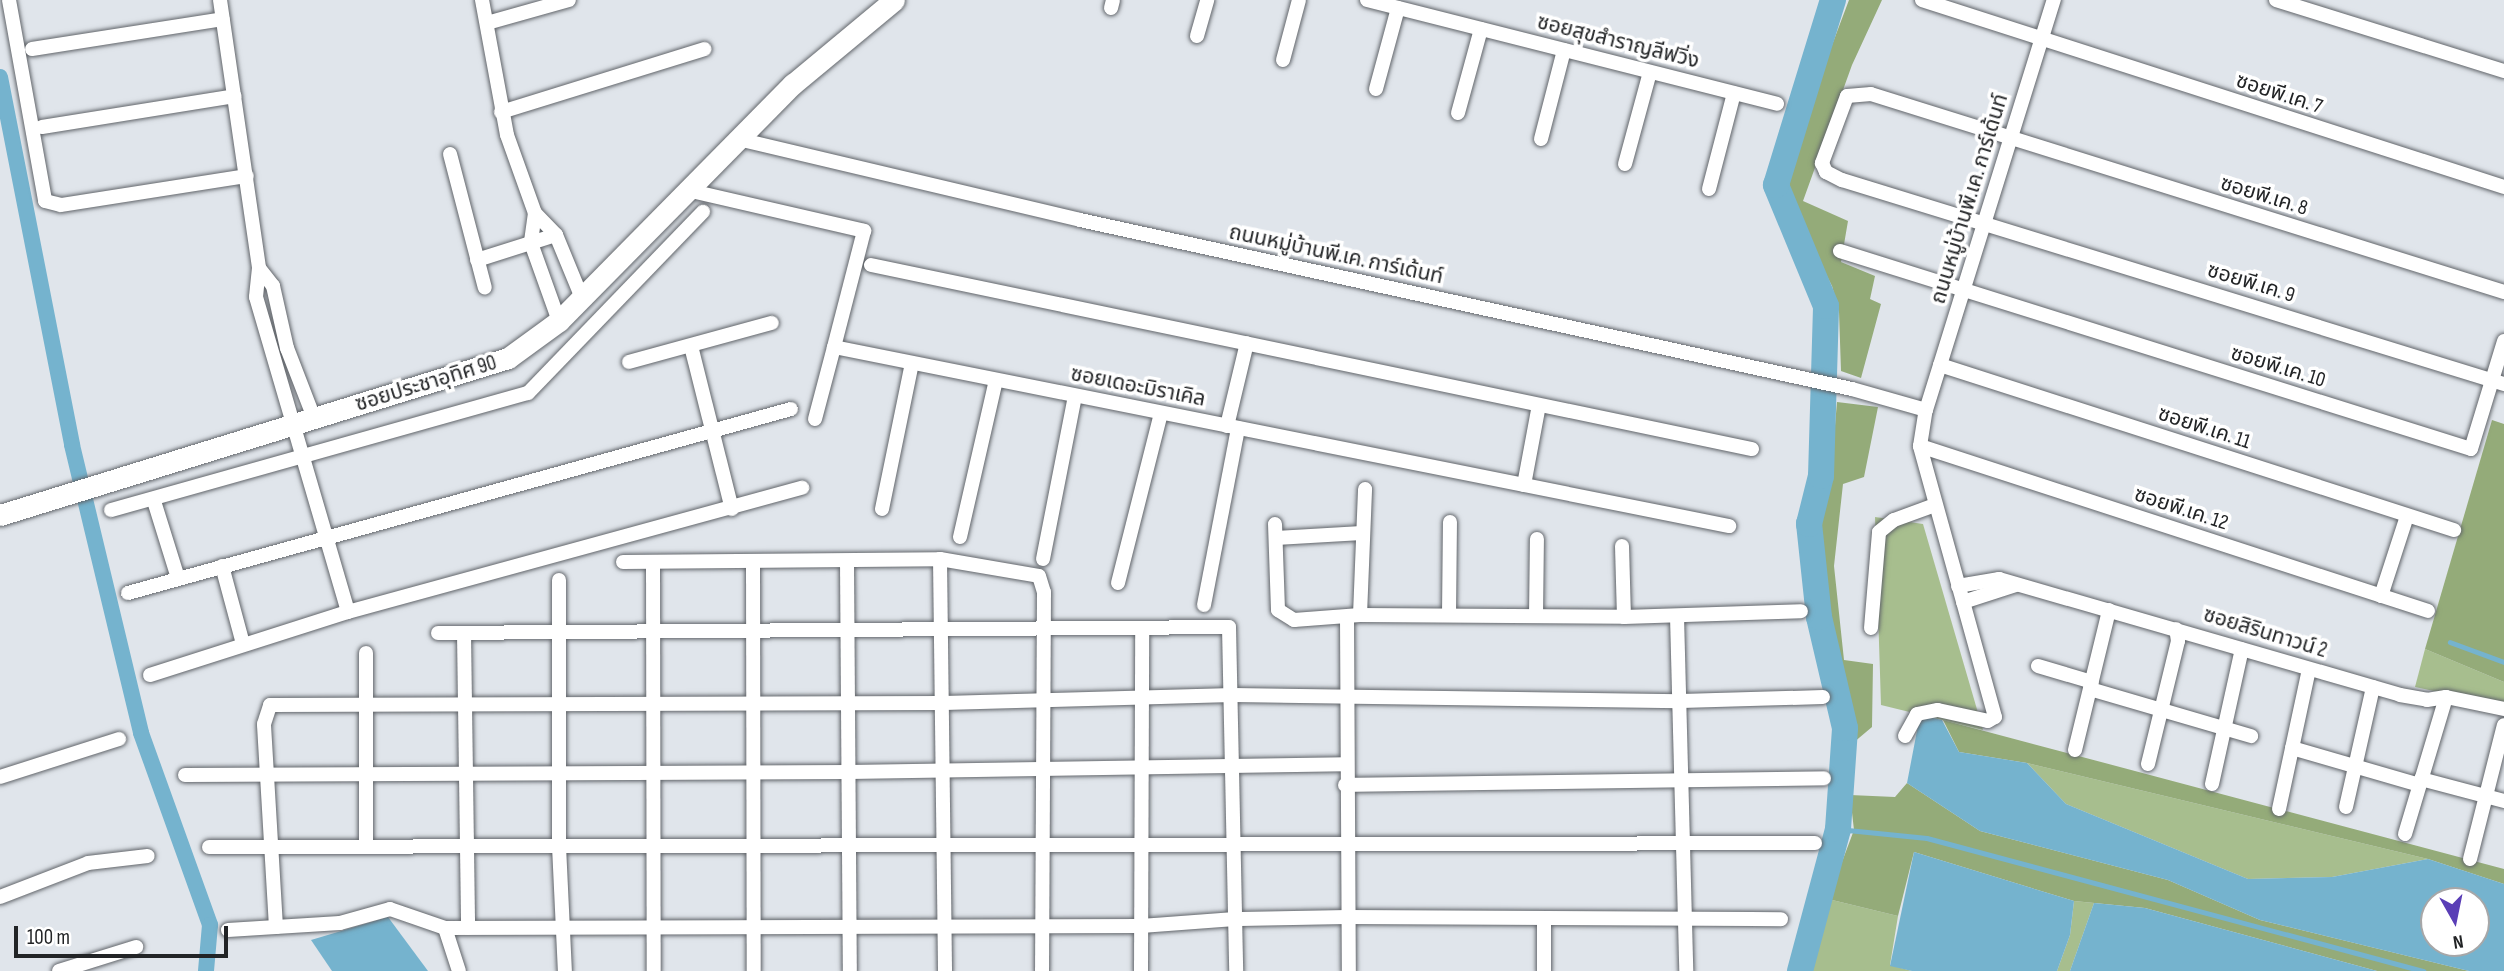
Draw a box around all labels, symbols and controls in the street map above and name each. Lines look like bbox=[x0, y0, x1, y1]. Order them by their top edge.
street label: ซอยสุขสำราญลีฟวิ่ง bbox=[1534, 10, 1702, 74]
street label: ซอยพี.เค. 7 bbox=[2233, 68, 2325, 120]
street label: ถนนหมู่บ้านพี.เค. การ์เด้นท์ bbox=[1926, 91, 2014, 307]
street label: ซอยพี.เค. 8 bbox=[2217, 171, 2311, 221]
street label: ถนนหมู่บ้านพี.เค. การ์เด้นท์ bbox=[1227, 220, 1445, 290]
street label: ซอยพี.เค. 9 bbox=[2204, 258, 2298, 308]
street label: ซอยพี.เค. 10 bbox=[2228, 341, 2328, 393]
street label: ซอยประชาอุทิศ 90 bbox=[352, 351, 500, 417]
street label: ซอยเดอะมิราเคิล bbox=[1068, 362, 1208, 412]
street label: ซอยพี.เค. 11 bbox=[2155, 401, 2253, 455]
street label: ซอยพี.เค. 12 bbox=[2131, 482, 2231, 536]
street label: ซอยสิรินทาวน์ 2 bbox=[2200, 602, 2330, 664]
north arrow bbox=[2420, 887, 2490, 957]
scale bar bbox=[18, 912, 231, 956]
text: 100 m bbox=[27, 925, 70, 950]
text: N bbox=[2451, 929, 2465, 953]

